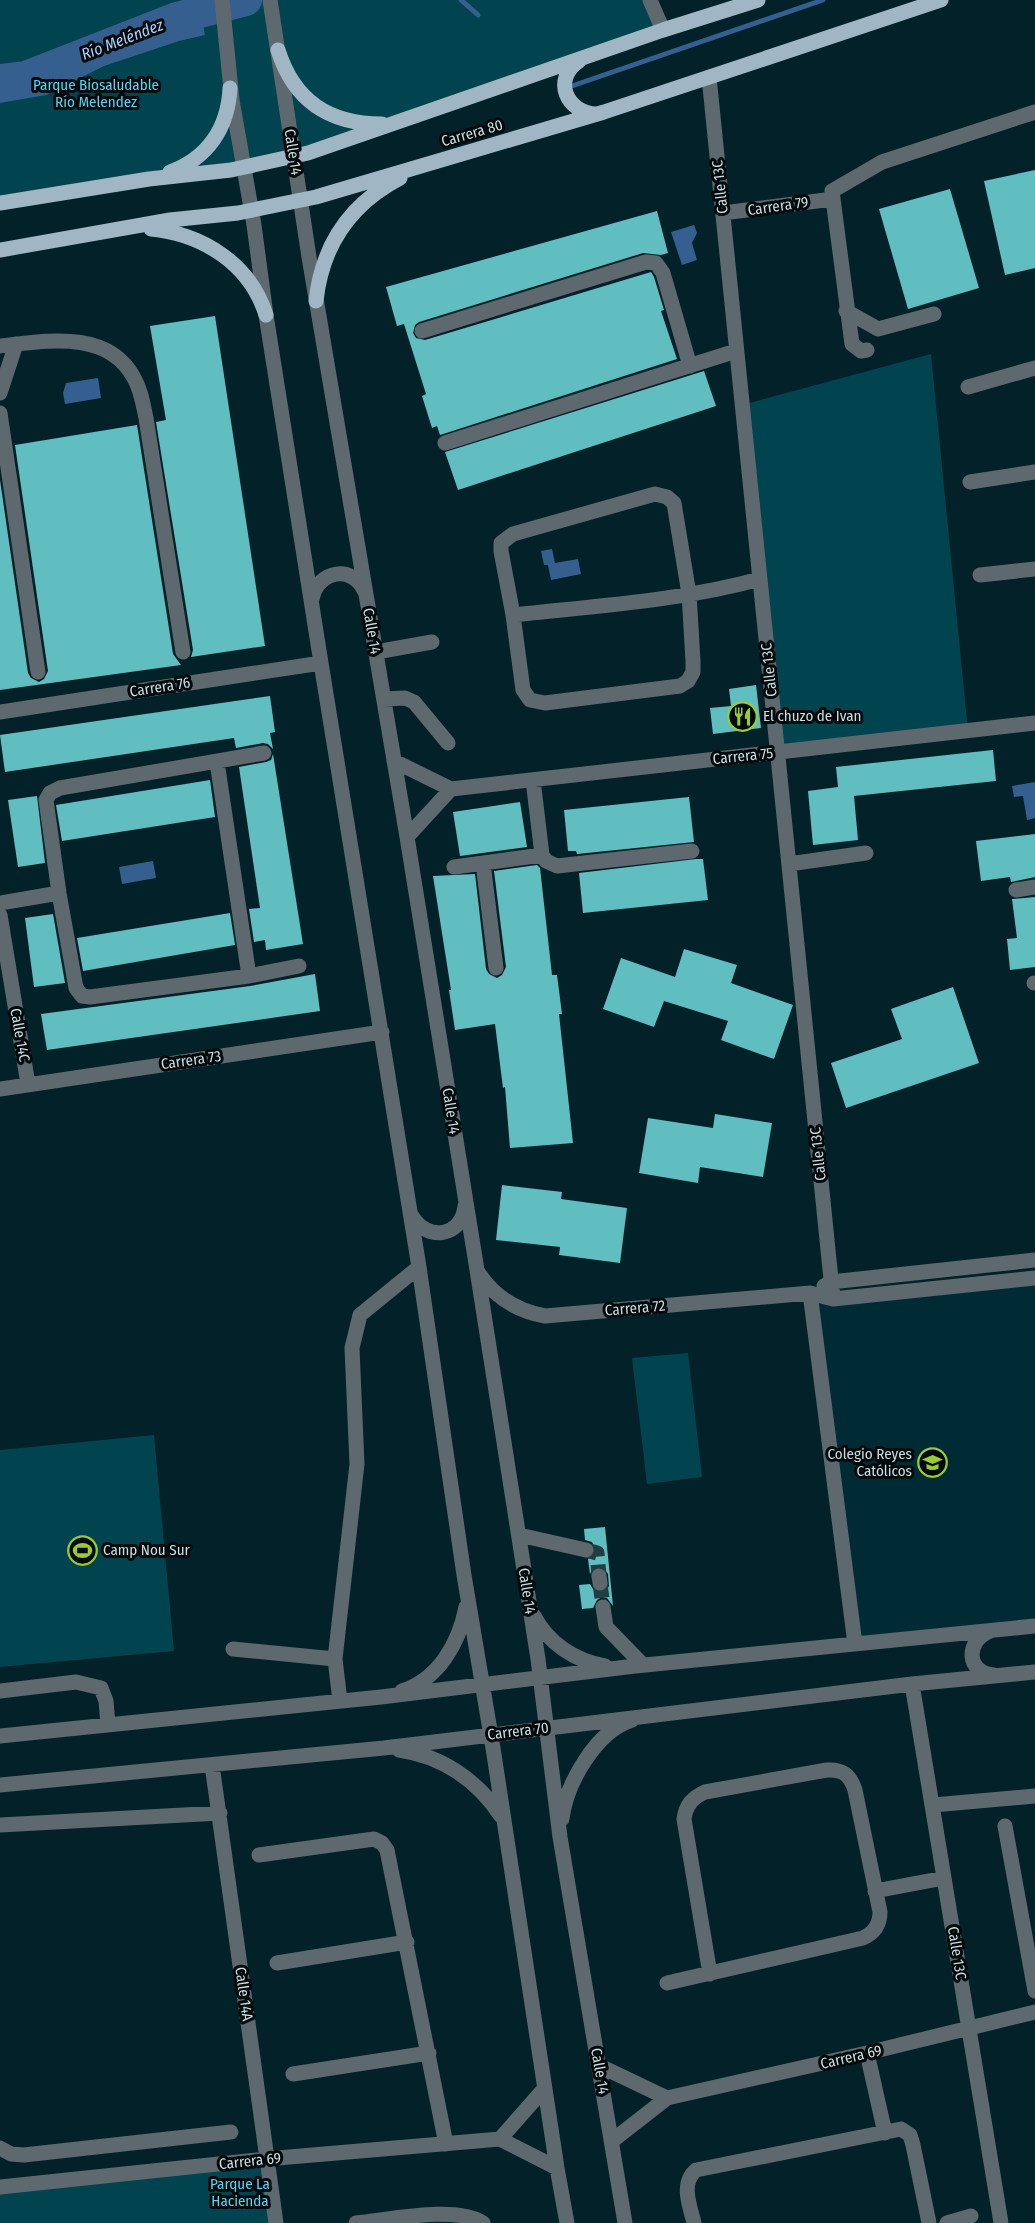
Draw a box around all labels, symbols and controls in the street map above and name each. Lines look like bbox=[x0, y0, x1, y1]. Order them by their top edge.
water label: Río Meléndez bbox=[79, 15, 166, 64]
park label: Parque Biosaludable Río Melendez bbox=[33, 76, 159, 111]
street label: Carrera 80 bbox=[439, 116, 505, 150]
street label: Calle 14 bbox=[280, 128, 306, 176]
street label: Calle 13C bbox=[708, 159, 732, 215]
street label: Carrera 79 bbox=[747, 193, 809, 219]
street label: Calle 14 bbox=[359, 607, 385, 655]
street label: Calle 13C bbox=[757, 642, 781, 698]
street label: Carrera 76 bbox=[128, 673, 192, 701]
restaurant icon: El chuzo de Ivan bbox=[726, 700, 758, 732]
place label: El chuzo de Ivan bbox=[763, 707, 861, 725]
street label: Carrera 75 bbox=[712, 744, 774, 768]
street label: Calle 14C bbox=[6, 1007, 34, 1064]
street label: Carrera 73 bbox=[160, 1047, 223, 1073]
street label: Calle 14 bbox=[438, 1087, 464, 1135]
street label: Calle 13C bbox=[806, 1126, 830, 1182]
street label: Carrera 72 bbox=[604, 1296, 666, 1320]
place label: Colegio Reyes Católicos bbox=[828, 1445, 912, 1480]
school or university icon: Colegio Reyes Católicos bbox=[917, 1447, 949, 1479]
sports icon: Camp Nou Sur bbox=[66, 1534, 98, 1566]
place label: Camp Nou Sur bbox=[103, 1541, 191, 1559]
street label: Calle 14 bbox=[514, 1567, 540, 1615]
street label: Carrera 70 bbox=[486, 1718, 550, 1744]
street label: Calle 13C bbox=[944, 1925, 970, 1981]
street label: Calle 14A bbox=[231, 1966, 257, 2022]
street label: Carrera 69 bbox=[819, 2041, 883, 2073]
street label: Calle 14 bbox=[587, 2047, 613, 2095]
street label: Carrera 69 bbox=[218, 2149, 282, 2173]
park label: Parque La Hacienda bbox=[210, 2175, 270, 2210]

